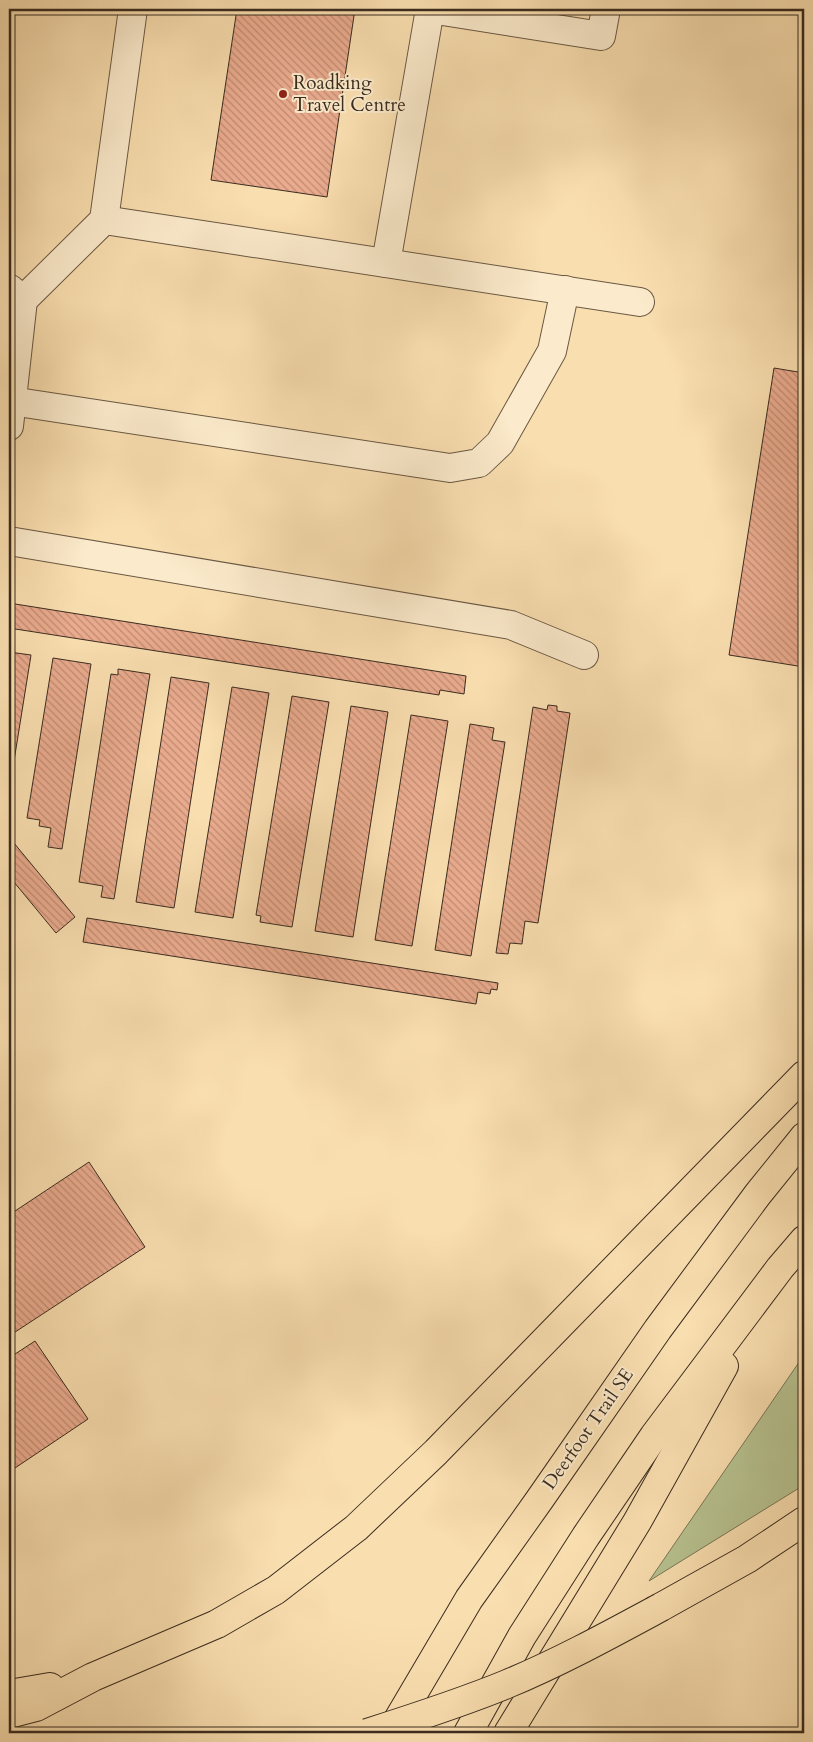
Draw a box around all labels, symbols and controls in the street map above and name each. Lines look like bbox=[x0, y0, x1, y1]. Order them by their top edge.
place label: Roadking Travel Centre bbox=[293, 70, 406, 118]
marker: Roadking Travel Centre bbox=[277, 88, 289, 100]
street label: Deerfoot Trail SE bbox=[536, 1363, 640, 1495]

